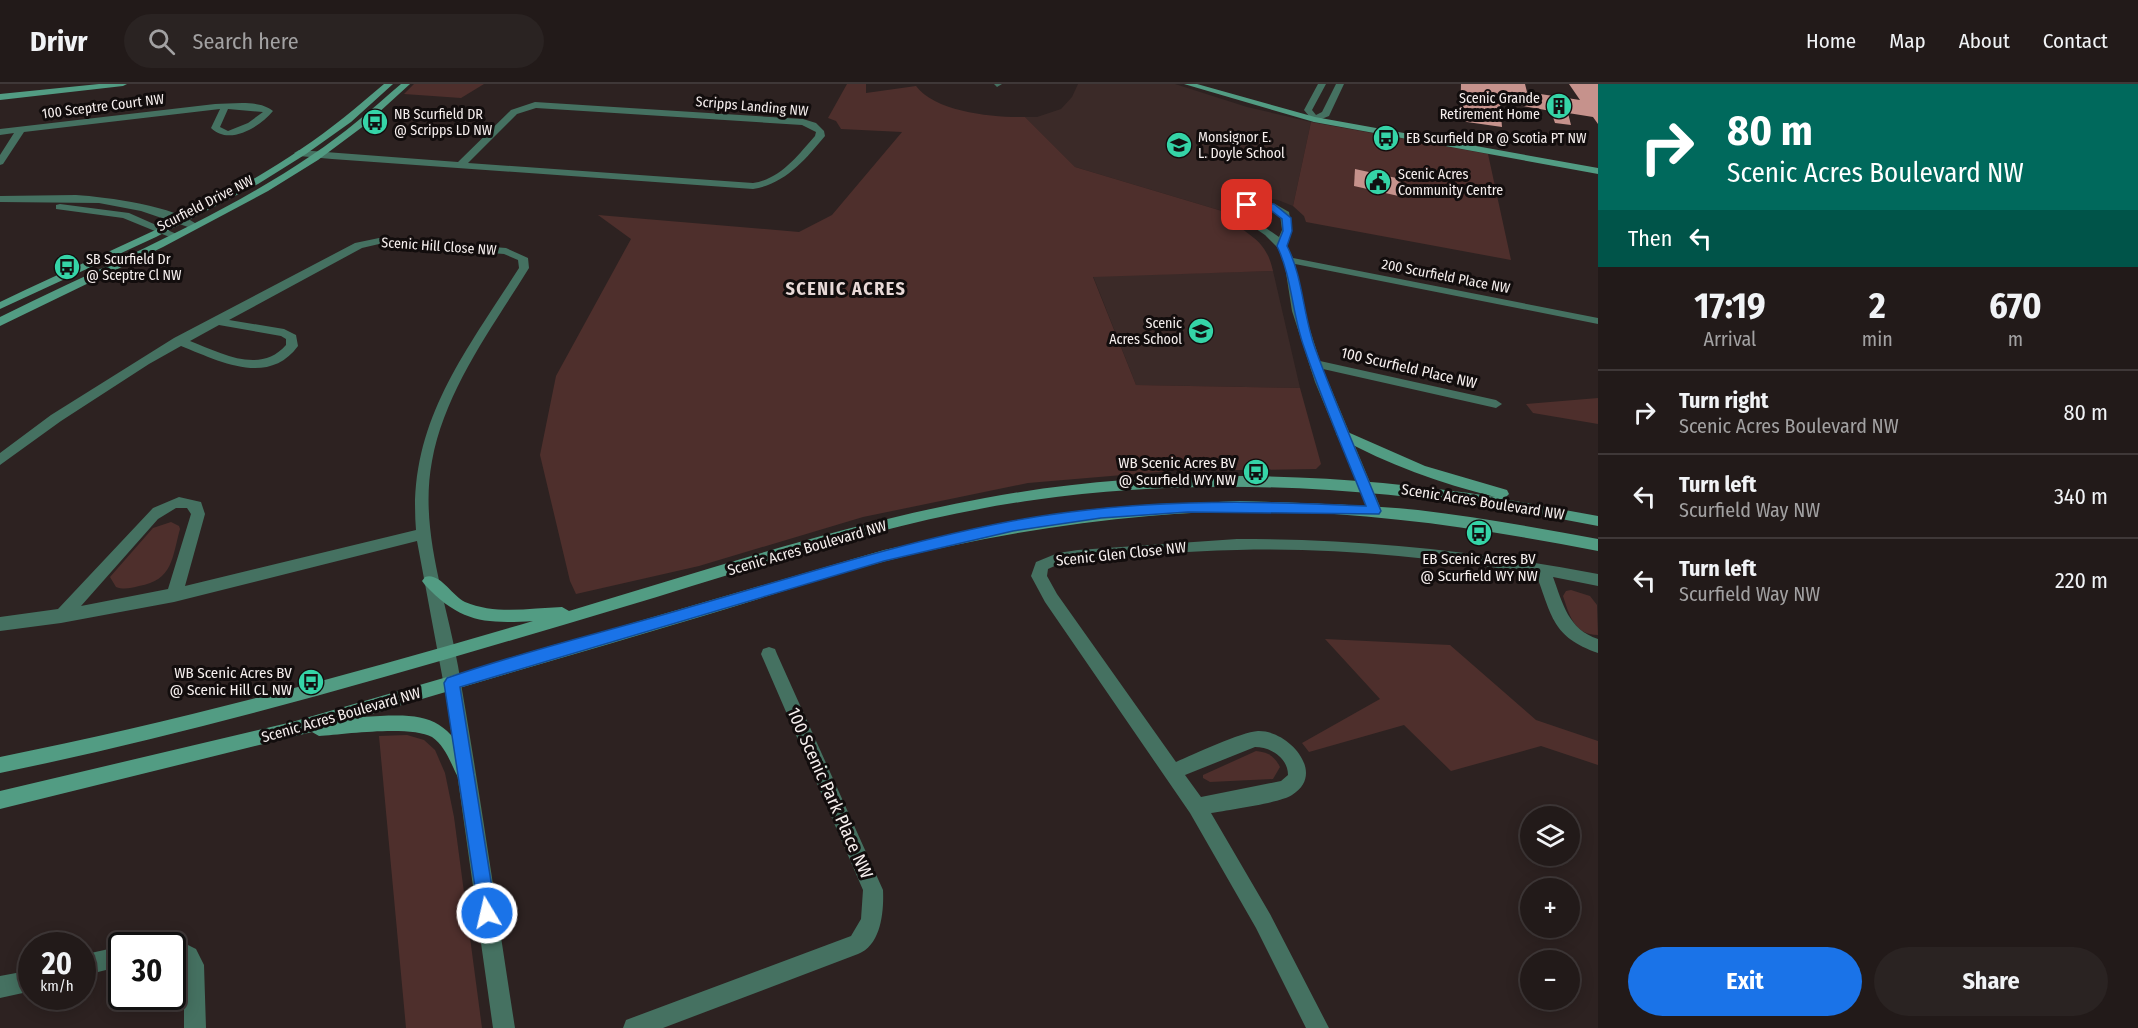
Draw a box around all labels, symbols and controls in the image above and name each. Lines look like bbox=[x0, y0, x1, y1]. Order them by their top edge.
search box bbox=[124, 14, 544, 68]
text: Drivr bbox=[30, 25, 88, 58]
icon: search bbox=[145, 25, 178, 58]
text: Search here bbox=[193, 28, 299, 55]
text: Home bbox=[1806, 28, 1856, 54]
text: Map bbox=[1889, 28, 1926, 54]
text: About bbox=[1959, 28, 2010, 54]
text: Contact bbox=[2043, 28, 2108, 54]
place label: Scenic Grande Retirement Home bbox=[1440, 90, 1540, 123]
street label: 100 Sceptre Court NW bbox=[41, 91, 166, 122]
building icon: Scenic Grande Retirement Home bbox=[1544, 91, 1574, 121]
street label: Scripps Landing NW bbox=[695, 93, 810, 120]
place label: NB Scurfield DR @ Scripps LD NW bbox=[394, 106, 493, 139]
text: 80 m bbox=[1727, 106, 1813, 156]
bus stop icon: NB Scurfield DR @ Scripps LD NW bbox=[360, 107, 390, 137]
icon: right bbox=[1628, 108, 1706, 186]
bus stop icon: EB Scurfield DR @ Scotia PT NW bbox=[1371, 123, 1401, 153]
place label: Monsignor E. L. Doyle School bbox=[1198, 129, 1285, 162]
school or university icon: Monsignor E. L. Doyle School bbox=[1164, 130, 1194, 160]
place label: EB Scurfield DR @ Scotia PT NW bbox=[1406, 130, 1587, 147]
text: Scenic Acres Boulevard NW bbox=[1727, 157, 2024, 189]
place label: Scenic Acres Community Centre bbox=[1398, 166, 1503, 199]
public building icon: Scenic Acres Community Centre bbox=[1363, 167, 1393, 197]
street label: Scurfield Drive NW bbox=[154, 172, 257, 235]
pin bbox=[1221, 179, 1272, 230]
icon: arrive bbox=[1230, 188, 1263, 221]
icon: left bbox=[1684, 222, 1717, 255]
text: Then bbox=[1628, 225, 1672, 252]
street label: Scenic Hill Close NW bbox=[381, 234, 498, 259]
place label: SB Scurfield Dr @ Sceptre Cl NW bbox=[86, 251, 182, 284]
bus stop icon: SB Scurfield Dr @ Sceptre Cl NW bbox=[52, 252, 82, 282]
street label: 200 Scurfield Place NW bbox=[1380, 256, 1512, 297]
district label: SCENIC ACRES bbox=[786, 278, 906, 300]
text: 17:19 bbox=[1694, 284, 1766, 328]
text: 2 bbox=[1869, 284, 1886, 328]
text: 670 bbox=[1989, 284, 2042, 328]
place label: Scenic Acres School bbox=[1109, 315, 1182, 348]
school or university icon: Scenic Acres School bbox=[1186, 316, 1216, 346]
text: Arrival bbox=[1703, 327, 1756, 351]
text: min bbox=[1862, 327, 1893, 351]
text: m bbox=[2008, 327, 2023, 351]
street label: 100 Scurfield Place NW bbox=[1339, 344, 1479, 392]
text: Turn right bbox=[1679, 387, 1768, 414]
icon: right bbox=[1628, 396, 1661, 429]
text: 80 m bbox=[2063, 399, 2108, 426]
text: Scenic Acres Boulevard NW bbox=[1679, 414, 1899, 438]
place label: WB Scenic Acres BV @ Scurfield WY NW bbox=[1118, 454, 1236, 489]
bus stop icon: WB Scenic Acres BV @ Scurfield WY NW bbox=[1241, 457, 1271, 487]
text: Turn left bbox=[1679, 471, 1757, 498]
street label: Scenic Acres Boulevard NW bbox=[1400, 480, 1566, 524]
icon: left bbox=[1628, 480, 1661, 513]
text: 340 m bbox=[2054, 483, 2108, 510]
text: Scurfield Way NW bbox=[1679, 498, 1820, 522]
street label: Scenic Acres Boulevard NW bbox=[725, 517, 889, 579]
bus stop icon: EB Scenic Acres BV @ Scurfield WY NW bbox=[1464, 518, 1494, 548]
street label: Scenic Glen Close NW bbox=[1055, 538, 1187, 570]
place label: EB Scenic Acres BV @ Scurfield WY NW bbox=[1420, 550, 1538, 585]
text: Turn left bbox=[1679, 555, 1757, 582]
icon: left bbox=[1628, 564, 1661, 597]
text: 220 m bbox=[2055, 567, 2108, 594]
text: Scurfield Way NW bbox=[1679, 582, 1820, 606]
place label: WB Scenic Acres BV @ Scenic Hill CL NW bbox=[170, 664, 292, 699]
bus stop icon: WB Scenic Acres BV @ Scenic Hill CL NW bbox=[296, 667, 326, 697]
street label: Scenic Acres Boulevard NW bbox=[259, 684, 423, 746]
street label: 100 Scenic Park Place NW bbox=[782, 704, 878, 882]
map controls bbox=[1520, 806, 1580, 1010]
button: layers bbox=[1520, 806, 1580, 866]
button: + bbox=[1520, 878, 1580, 938]
position arrow bbox=[455, 881, 519, 945]
speed limit sign: 30 bbox=[108, 932, 186, 1010]
text: 20 bbox=[42, 946, 72, 982]
button: Exit bbox=[1628, 947, 1862, 1016]
button: Share bbox=[1874, 947, 2108, 1016]
button: − bbox=[1520, 950, 1580, 1010]
text: km/h bbox=[40, 977, 74, 995]

